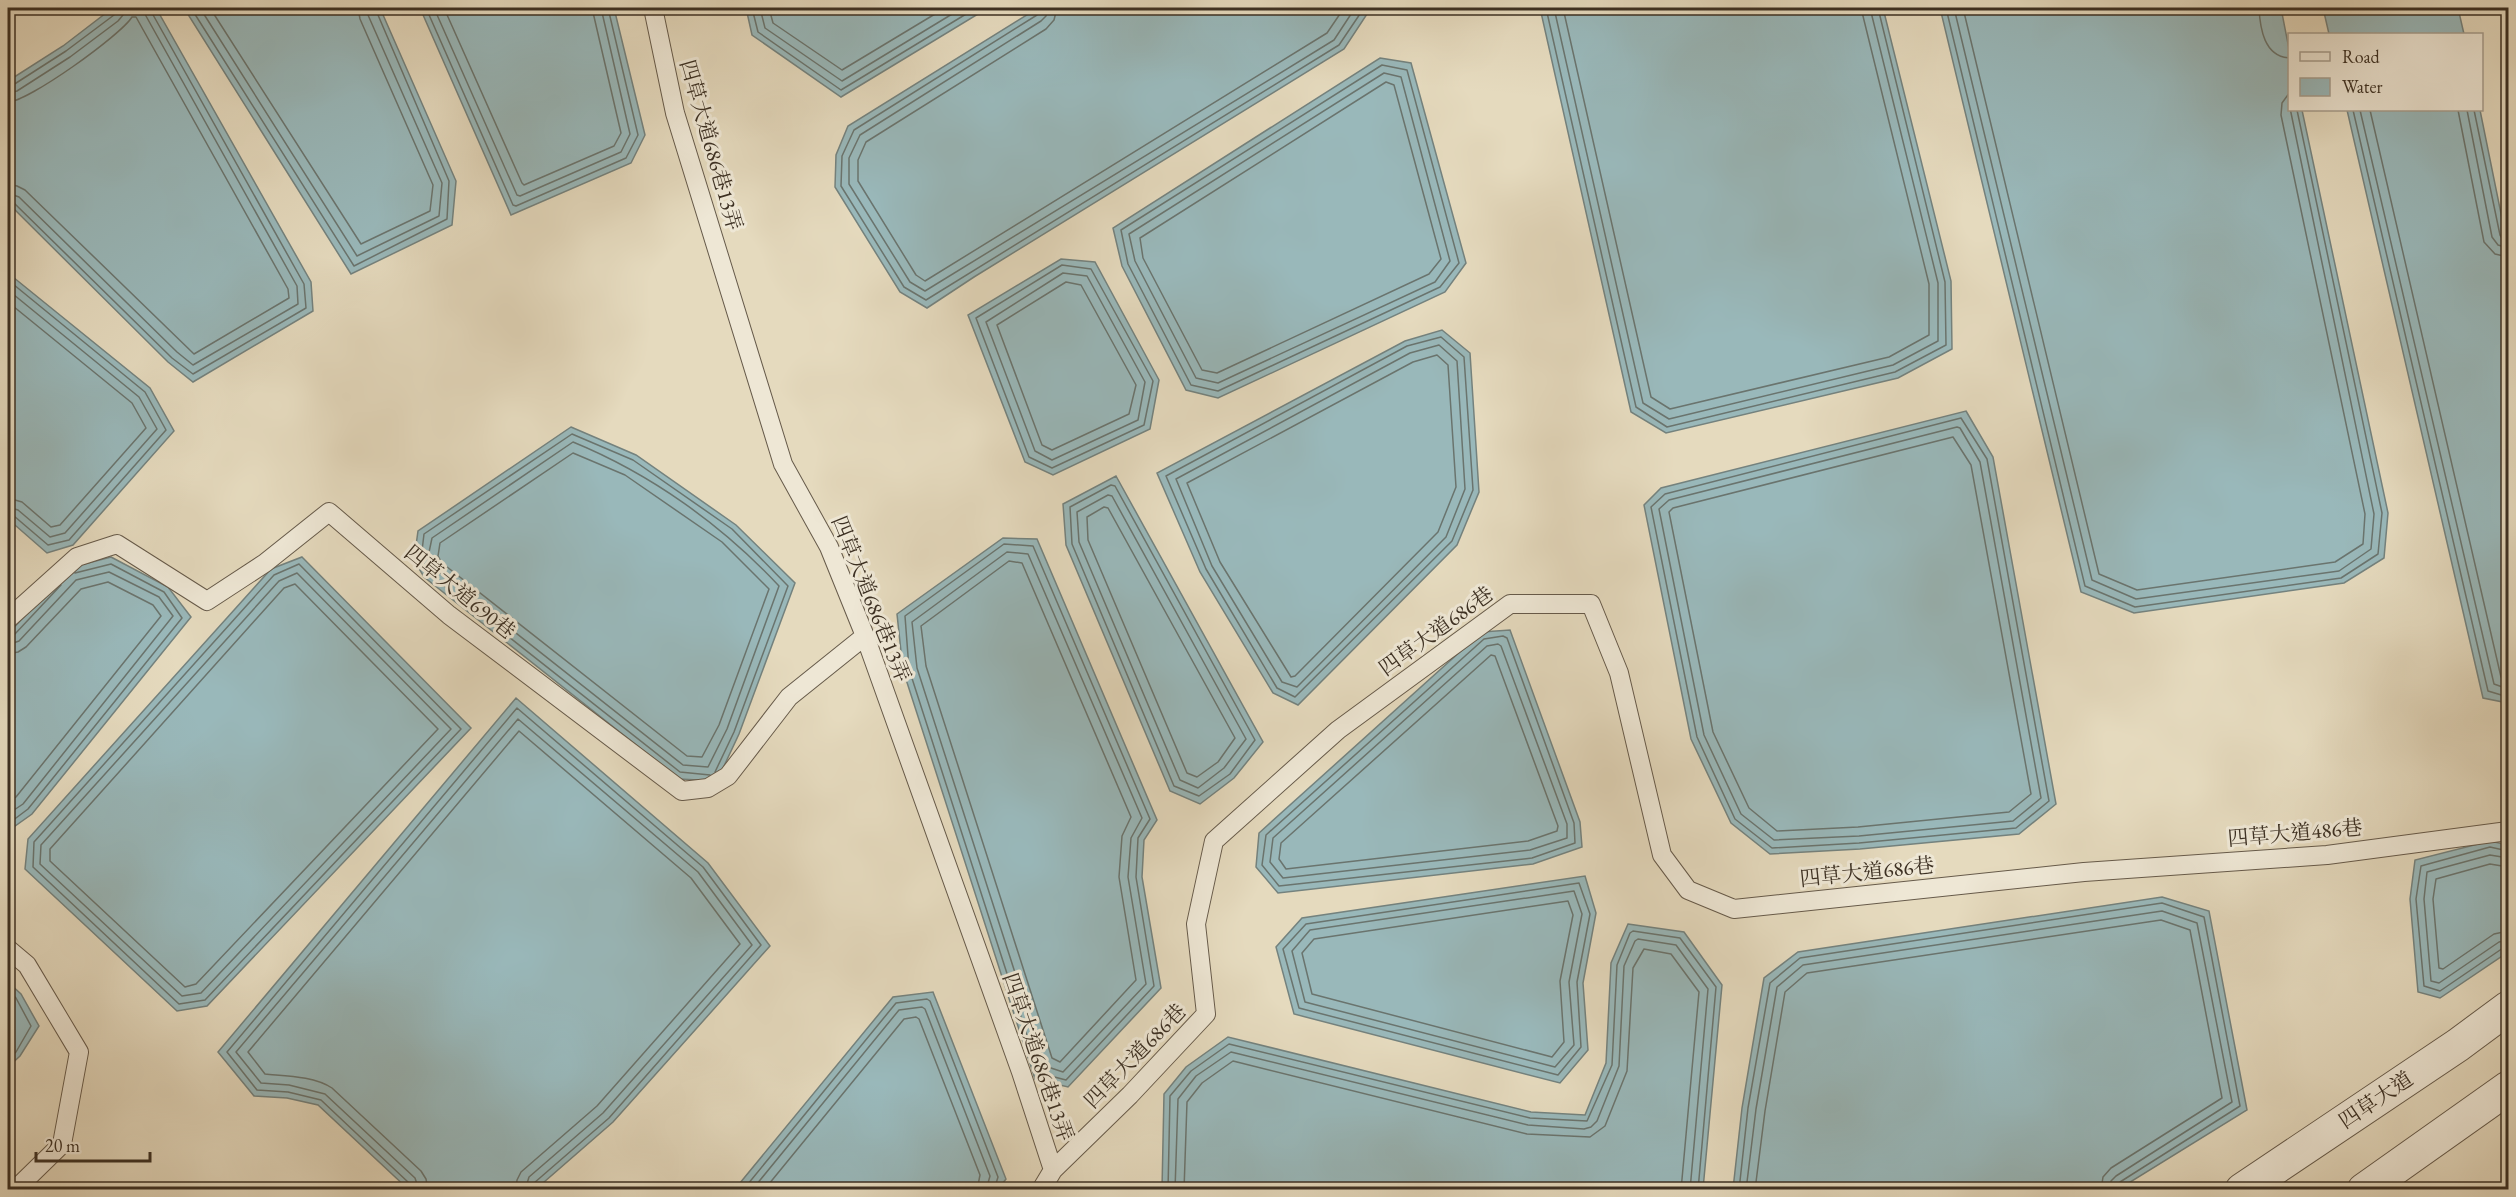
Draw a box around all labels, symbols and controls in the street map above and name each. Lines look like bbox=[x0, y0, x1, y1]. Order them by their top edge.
legend bbox=[2288, 33, 2483, 111]
text: Road bbox=[2342, 45, 2381, 68]
street label: 四草大道686巷13弄 bbox=[674, 56, 749, 233]
text: Water bbox=[2342, 75, 2383, 98]
street label: 四草大道686巷13弄 bbox=[826, 512, 917, 686]
street label: 四草大道690巷 bbox=[399, 539, 521, 645]
street label: 四草大道686巷 bbox=[1373, 580, 1498, 681]
street label: 四草大道486巷 bbox=[2226, 813, 2364, 852]
street label: 四草大道686巷 bbox=[1798, 851, 1936, 892]
street label: 四草大道686巷13弄 bbox=[997, 969, 1080, 1145]
street label: 四草大道686巷 bbox=[1078, 998, 1191, 1114]
street label: 四草大道 bbox=[2333, 1065, 2418, 1134]
scale bar bbox=[36, 1125, 150, 1163]
text: 20 m bbox=[45, 1134, 80, 1157]

